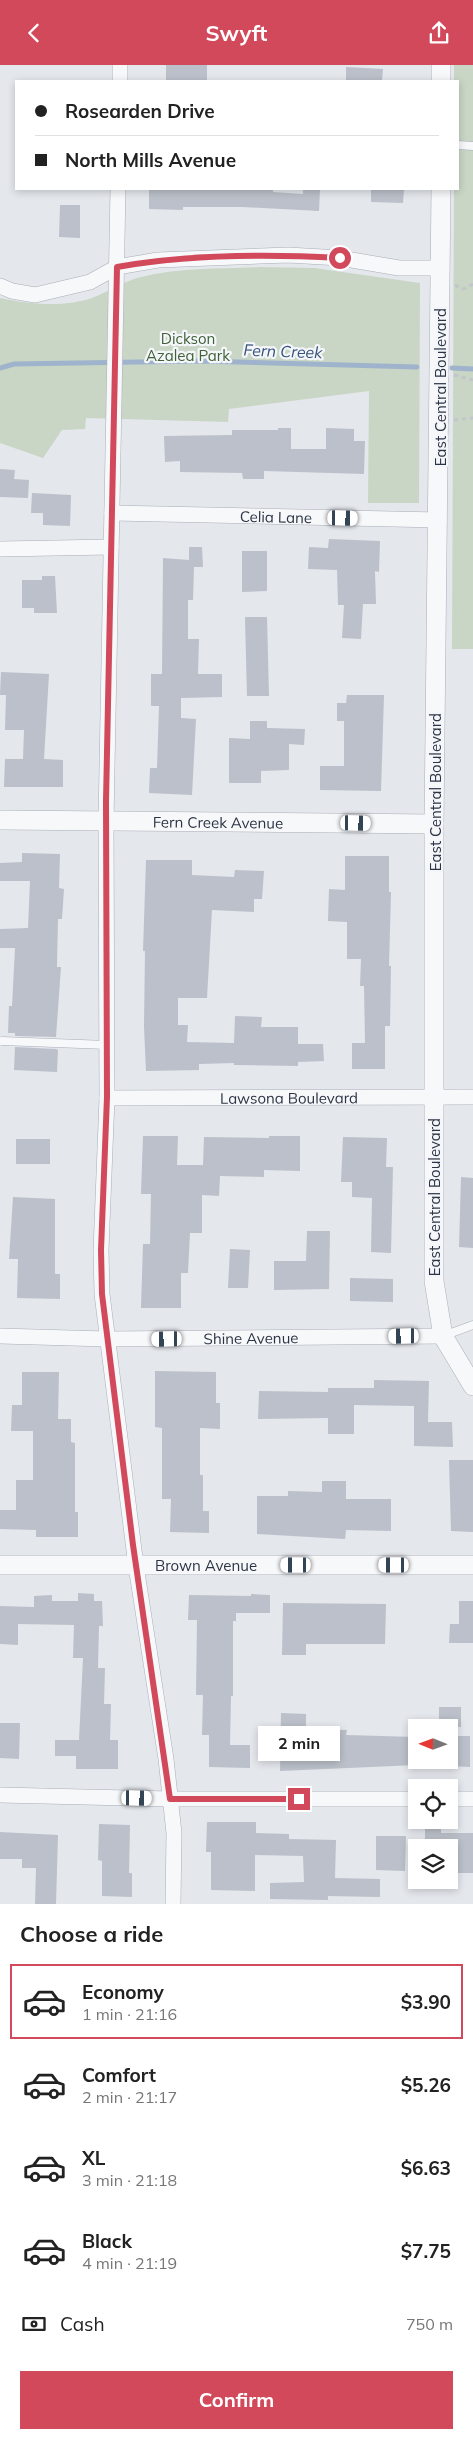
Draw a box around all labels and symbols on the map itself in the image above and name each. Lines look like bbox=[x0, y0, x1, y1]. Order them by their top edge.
route start bbox=[329, 247, 351, 269]
street label: East Central Boulevard bbox=[431, 308, 450, 466]
park label: Dickson Azalea Park bbox=[146, 329, 230, 365]
water label: Fern Creek bbox=[243, 340, 324, 362]
street label: Celia Lane bbox=[240, 506, 312, 527]
car bbox=[327, 510, 358, 526]
street label: East Central Boulevard bbox=[426, 713, 445, 871]
street label: Fern Creek Avenue bbox=[153, 812, 283, 832]
car bbox=[340, 815, 371, 831]
street label: Lawsona Boulevard bbox=[220, 1088, 358, 1107]
street label: East Central Boulevard bbox=[425, 1118, 444, 1276]
street label: Shine Avenue bbox=[203, 1328, 298, 1348]
car bbox=[388, 1328, 419, 1344]
car bbox=[151, 1331, 182, 1347]
street label: Brown Avenue bbox=[155, 1556, 257, 1575]
car bbox=[281, 1558, 311, 1573]
car bbox=[379, 1558, 409, 1573]
north arrow bbox=[408, 1719, 458, 1769]
callout: 2 min bbox=[258, 1727, 340, 1761]
route end bbox=[288, 1788, 310, 1810]
car bbox=[121, 1790, 152, 1806]

